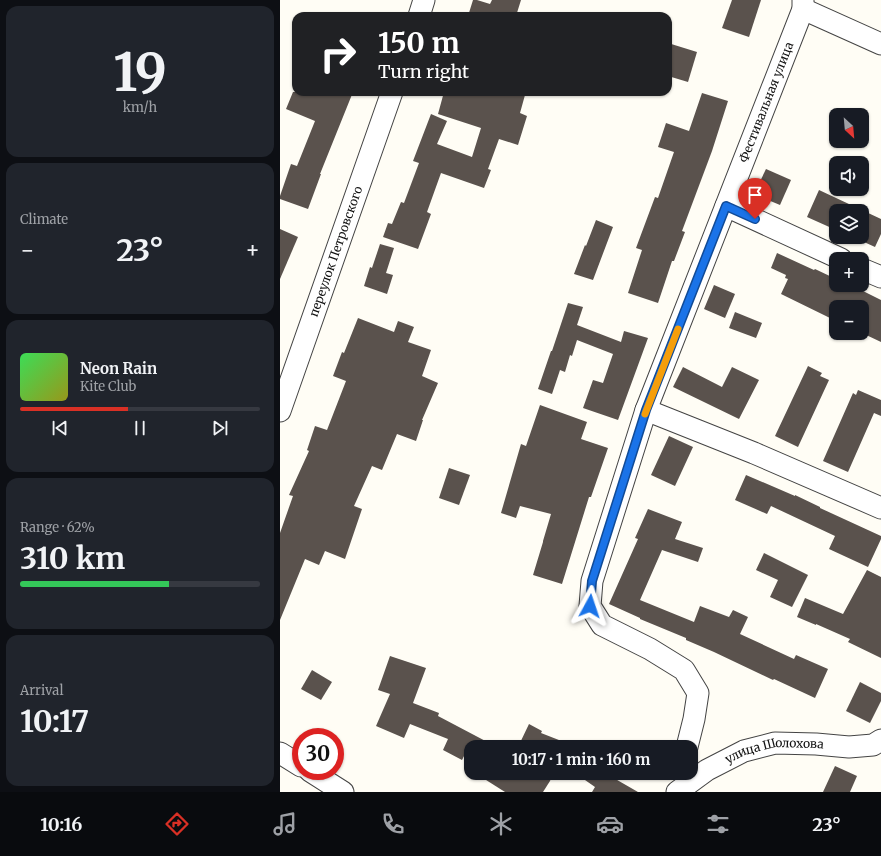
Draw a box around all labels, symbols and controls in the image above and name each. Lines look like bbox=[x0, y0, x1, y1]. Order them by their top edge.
text: 150 m bbox=[378, 25, 460, 61]
icon: right bbox=[312, 28, 364, 80]
street label: Фестивальная улица bbox=[736, 39, 797, 165]
text: 19 bbox=[113, 40, 167, 105]
text: Turn right bbox=[378, 60, 469, 83]
text: km/h bbox=[123, 99, 157, 116]
north arrow bbox=[829, 108, 869, 148]
map controls bbox=[829, 108, 869, 340]
button: sound bbox=[829, 156, 869, 196]
pin bbox=[738, 178, 772, 219]
street label: переулок Петровского bbox=[306, 184, 365, 319]
icon: arrive bbox=[744, 184, 766, 206]
button: layers bbox=[829, 204, 869, 244]
text: Climate bbox=[20, 211, 68, 228]
text: 23° bbox=[116, 231, 164, 269]
text: − bbox=[20, 236, 35, 264]
text: + bbox=[245, 236, 260, 264]
button: + bbox=[829, 252, 869, 292]
button: − bbox=[829, 300, 869, 340]
text: Neon Rain bbox=[80, 359, 157, 378]
text: Kite Club bbox=[80, 378, 136, 395]
icon: previous bbox=[49, 417, 71, 439]
icon: pause bbox=[129, 417, 151, 439]
icon: next bbox=[209, 417, 231, 439]
text: Range · 62% bbox=[20, 519, 95, 536]
text: 310 km bbox=[20, 539, 125, 577]
position arrow bbox=[569, 585, 611, 627]
text: Arrival bbox=[20, 682, 63, 699]
text: 10:17 bbox=[20, 702, 89, 740]
speed limit sign: 30 bbox=[292, 728, 344, 780]
street label: улица Шолохова bbox=[722, 735, 825, 767]
text: 10:17 · 1 min · 160 m bbox=[512, 750, 650, 769]
icon: directions bbox=[163, 810, 191, 838]
icon: music bbox=[271, 810, 299, 838]
icon: phone bbox=[379, 810, 407, 838]
icon: climate bbox=[487, 810, 515, 838]
icon: car bbox=[596, 810, 624, 838]
icon: filters bbox=[704, 810, 732, 838]
text: 10:16 bbox=[40, 813, 82, 836]
text: 23° bbox=[812, 813, 841, 836]

